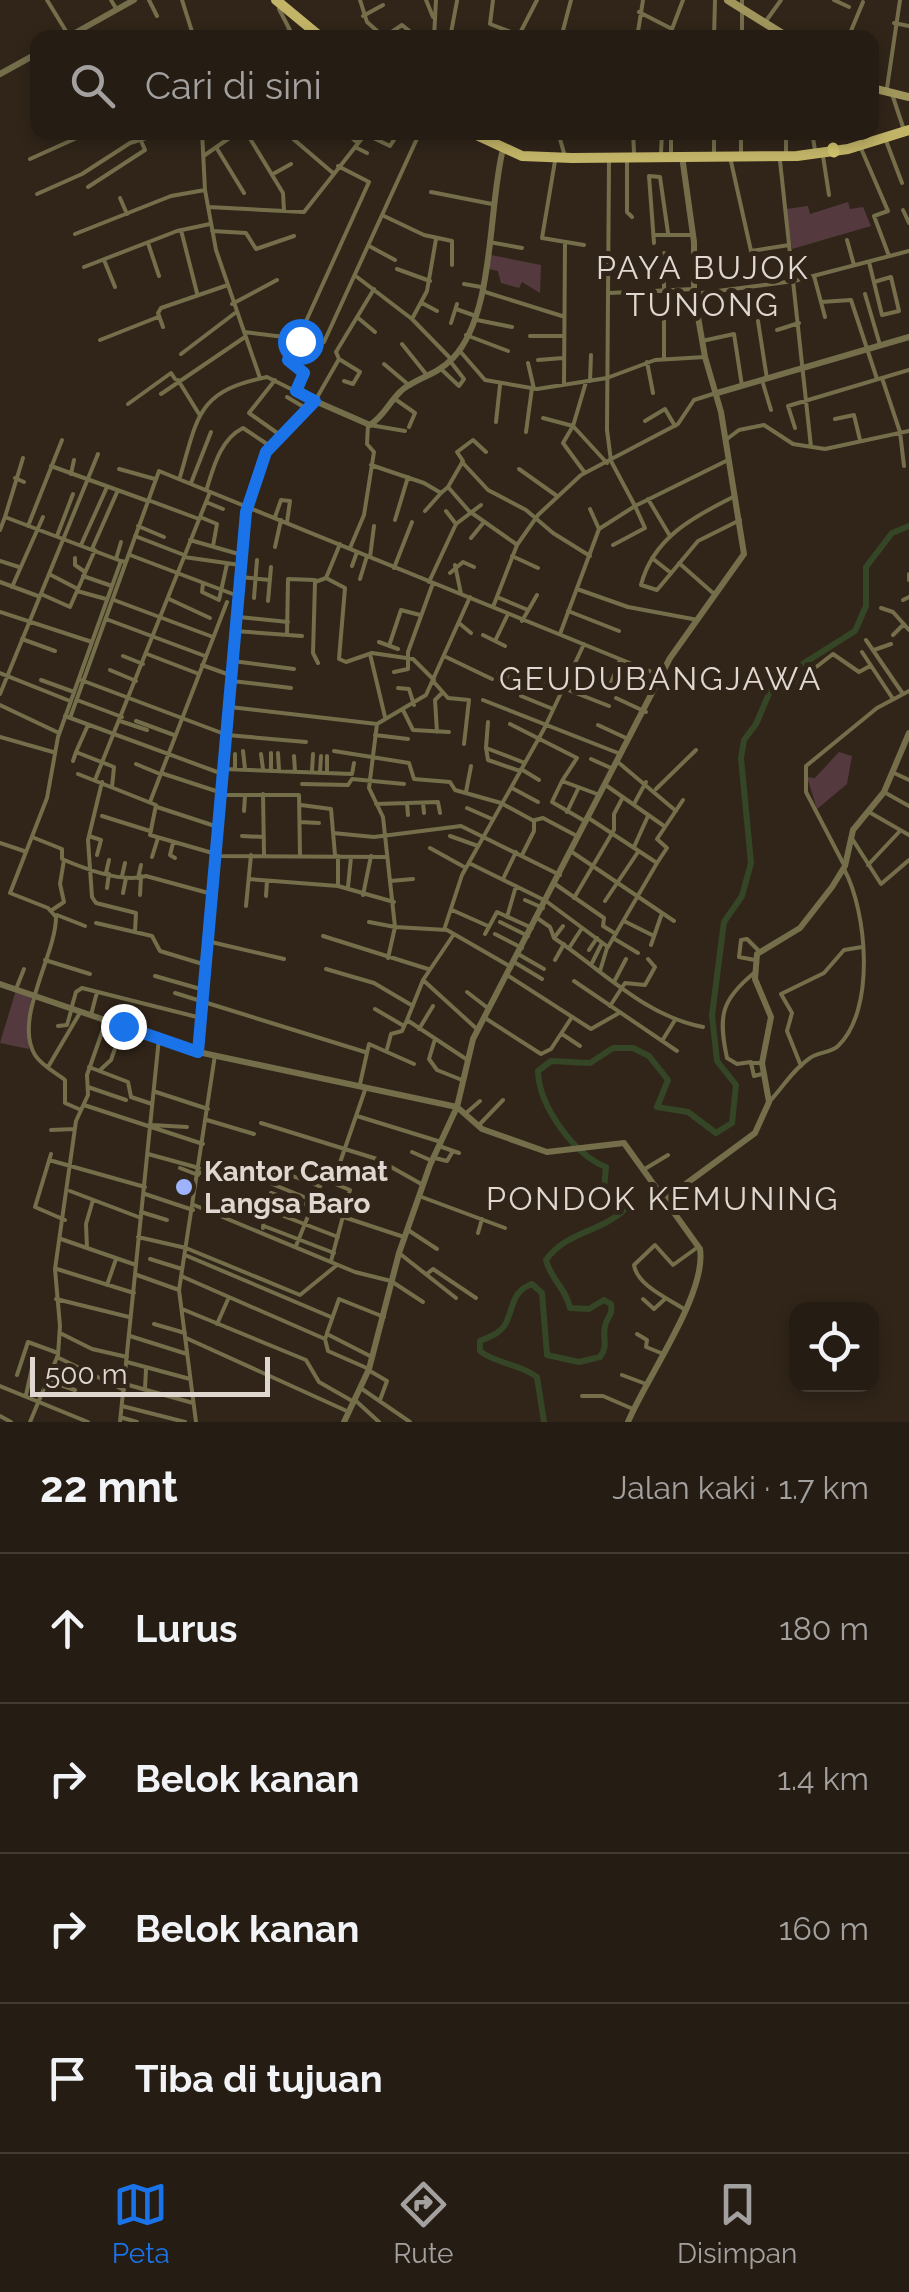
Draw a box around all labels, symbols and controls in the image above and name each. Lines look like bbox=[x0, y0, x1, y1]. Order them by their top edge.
search box bbox=[30, 30, 879, 140]
icon: search bbox=[65, 58, 120, 113]
text: Cari di sini bbox=[145, 63, 322, 108]
district label: PAYA BUJOK TUNONG bbox=[596, 249, 810, 323]
route start bbox=[278, 319, 324, 365]
district label: GEUDUBANGJAWA bbox=[499, 660, 823, 697]
route end bbox=[101, 1004, 147, 1050]
place label: Kantor Camat Langsa Baro bbox=[204, 1155, 388, 1220]
marker: Kantor Camat Langsa Baro bbox=[173, 1176, 195, 1198]
district label: PONDOK KEMUNING bbox=[486, 1180, 840, 1217]
map controls bbox=[789, 1302, 879, 1392]
button: locate bbox=[789, 1302, 879, 1392]
scale bar bbox=[30, 1352, 270, 1396]
text: 500 m bbox=[45, 1358, 127, 1391]
text: 22 mnt bbox=[40, 1463, 178, 1512]
text: Jalan kaki · 1.7 km bbox=[612, 1469, 869, 1506]
icon: ahead bbox=[40, 1601, 95, 1656]
text: Lurus bbox=[135, 1606, 238, 1651]
text: 180 m bbox=[779, 1610, 869, 1647]
icon: right bbox=[40, 1751, 95, 1806]
text: Belok kanan bbox=[135, 1756, 360, 1801]
text: 1.4 km bbox=[777, 1760, 869, 1797]
icon: right bbox=[40, 1901, 95, 1956]
text: Belok kanan bbox=[135, 1906, 360, 1951]
text: 160 m bbox=[779, 1910, 869, 1947]
icon: arrive bbox=[40, 2051, 95, 2106]
text: Tiba di tujuan bbox=[135, 2056, 383, 2101]
tab: Peta bbox=[112, 2177, 170, 2270]
tab: Rute bbox=[393, 2177, 454, 2270]
tab: Disimpan bbox=[677, 2177, 797, 2270]

